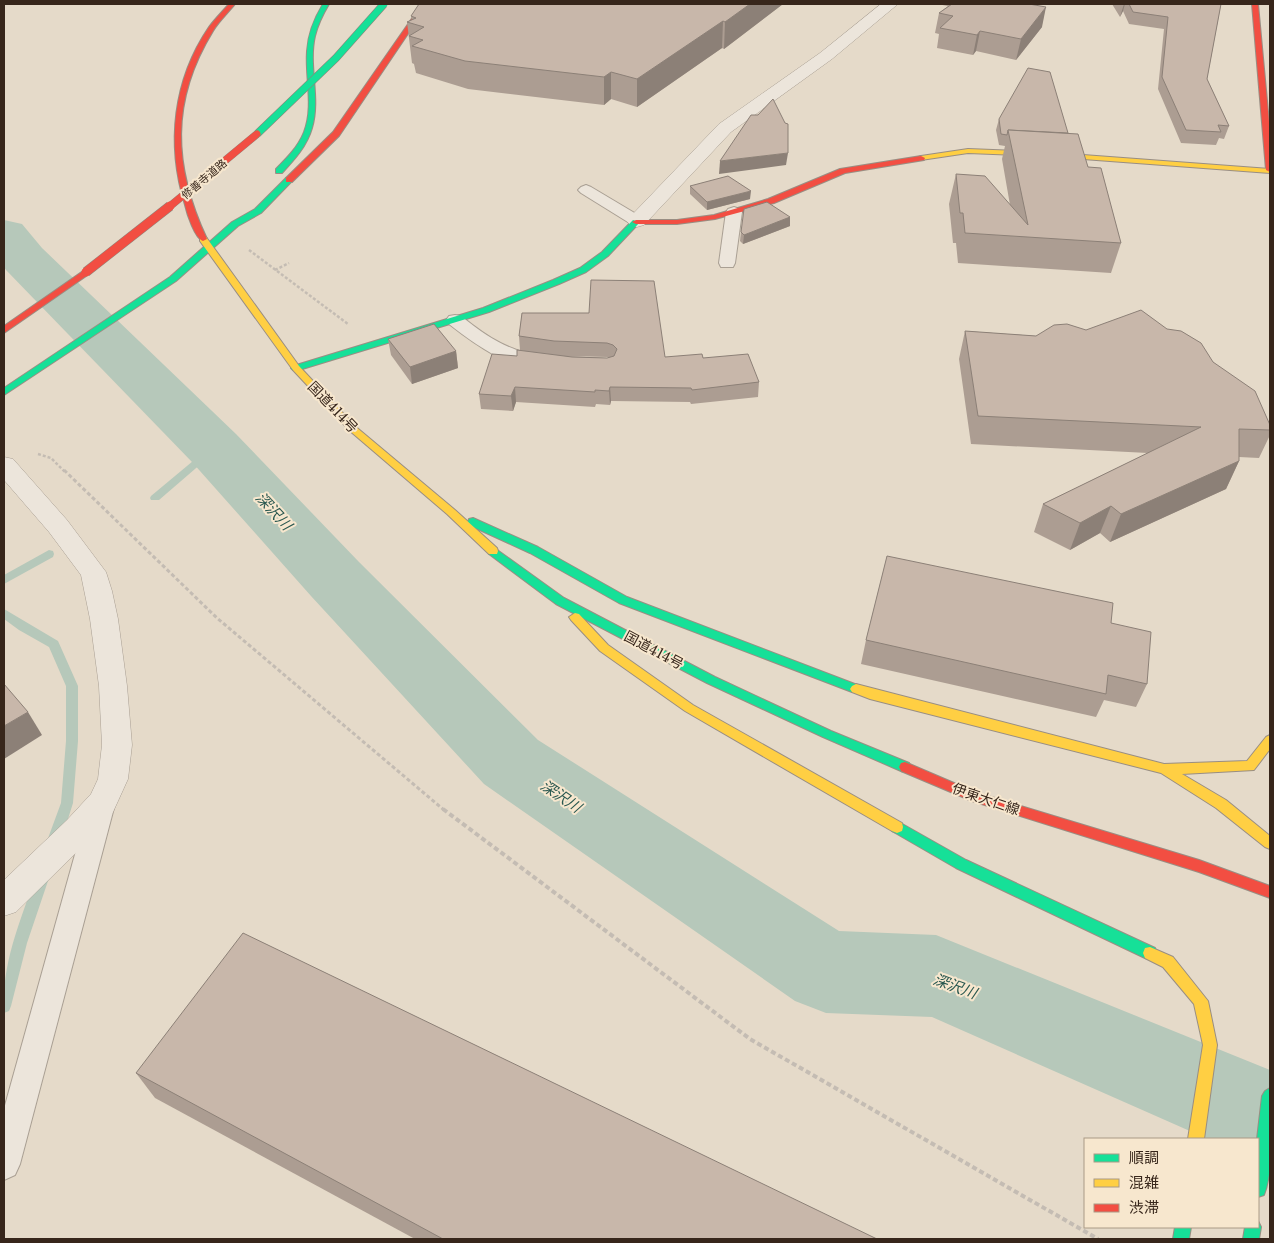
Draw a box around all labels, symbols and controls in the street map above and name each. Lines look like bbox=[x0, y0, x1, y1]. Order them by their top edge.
street label: 修善寺道路 bbox=[178, 156, 230, 202]
street label: 国道414号 bbox=[304, 378, 362, 436]
water label: 深沢川 bbox=[252, 488, 298, 535]
street label: 国道414号 bbox=[621, 627, 687, 673]
water label: 深沢川 bbox=[537, 776, 587, 818]
street label: 伊東大仁線 bbox=[950, 779, 1022, 819]
water label: 深沢川 bbox=[931, 969, 981, 1003]
legend bbox=[1084, 1138, 1259, 1228]
text: 順調 bbox=[1129, 1148, 1159, 1167]
text: 混雑 bbox=[1129, 1173, 1159, 1192]
text: 渋滞 bbox=[1129, 1198, 1159, 1217]

